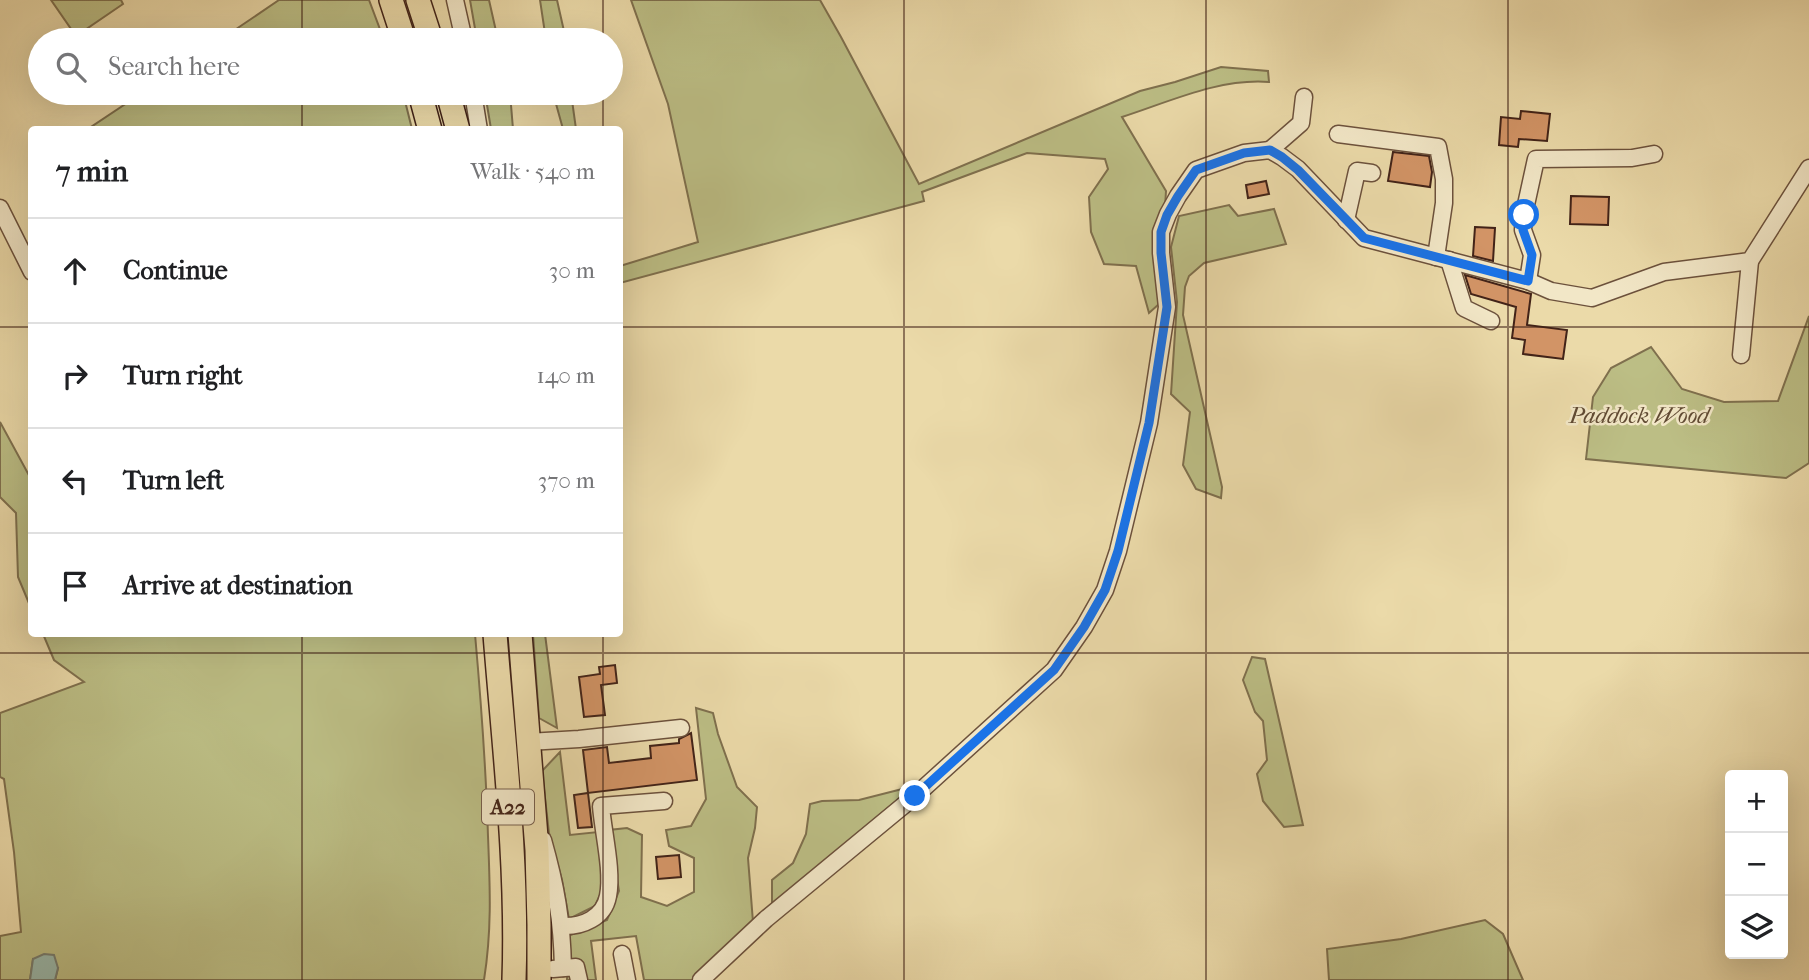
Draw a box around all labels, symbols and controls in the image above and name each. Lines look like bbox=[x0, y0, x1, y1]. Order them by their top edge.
search box bbox=[28, 28, 623, 105]
icon: search bbox=[52, 48, 90, 86]
text: Search here bbox=[108, 51, 240, 82]
text: 7 min bbox=[56, 154, 128, 189]
text: Walk · 540 m bbox=[470, 158, 595, 185]
route start bbox=[1508, 199, 1539, 230]
icon: ahead bbox=[56, 252, 94, 290]
text: Continue bbox=[123, 255, 228, 286]
text: 30 m bbox=[549, 257, 595, 284]
icon: right bbox=[56, 357, 94, 395]
text: Turn right bbox=[123, 360, 243, 391]
text: 140 m bbox=[536, 362, 595, 389]
park label: Paddock Wood bbox=[1568, 402, 1712, 429]
icon: left bbox=[56, 462, 94, 500]
text: Turn left bbox=[123, 465, 224, 496]
text: 370 m bbox=[538, 467, 595, 494]
icon: arrive bbox=[56, 567, 94, 605]
text: Arrive at destination bbox=[123, 570, 353, 601]
map controls bbox=[1725, 770, 1788, 959]
button: + bbox=[1725, 770, 1788, 833]
route end bbox=[899, 780, 930, 811]
road number: A22 bbox=[482, 790, 534, 824]
button: − bbox=[1725, 833, 1788, 896]
button: layers bbox=[1725, 896, 1788, 959]

